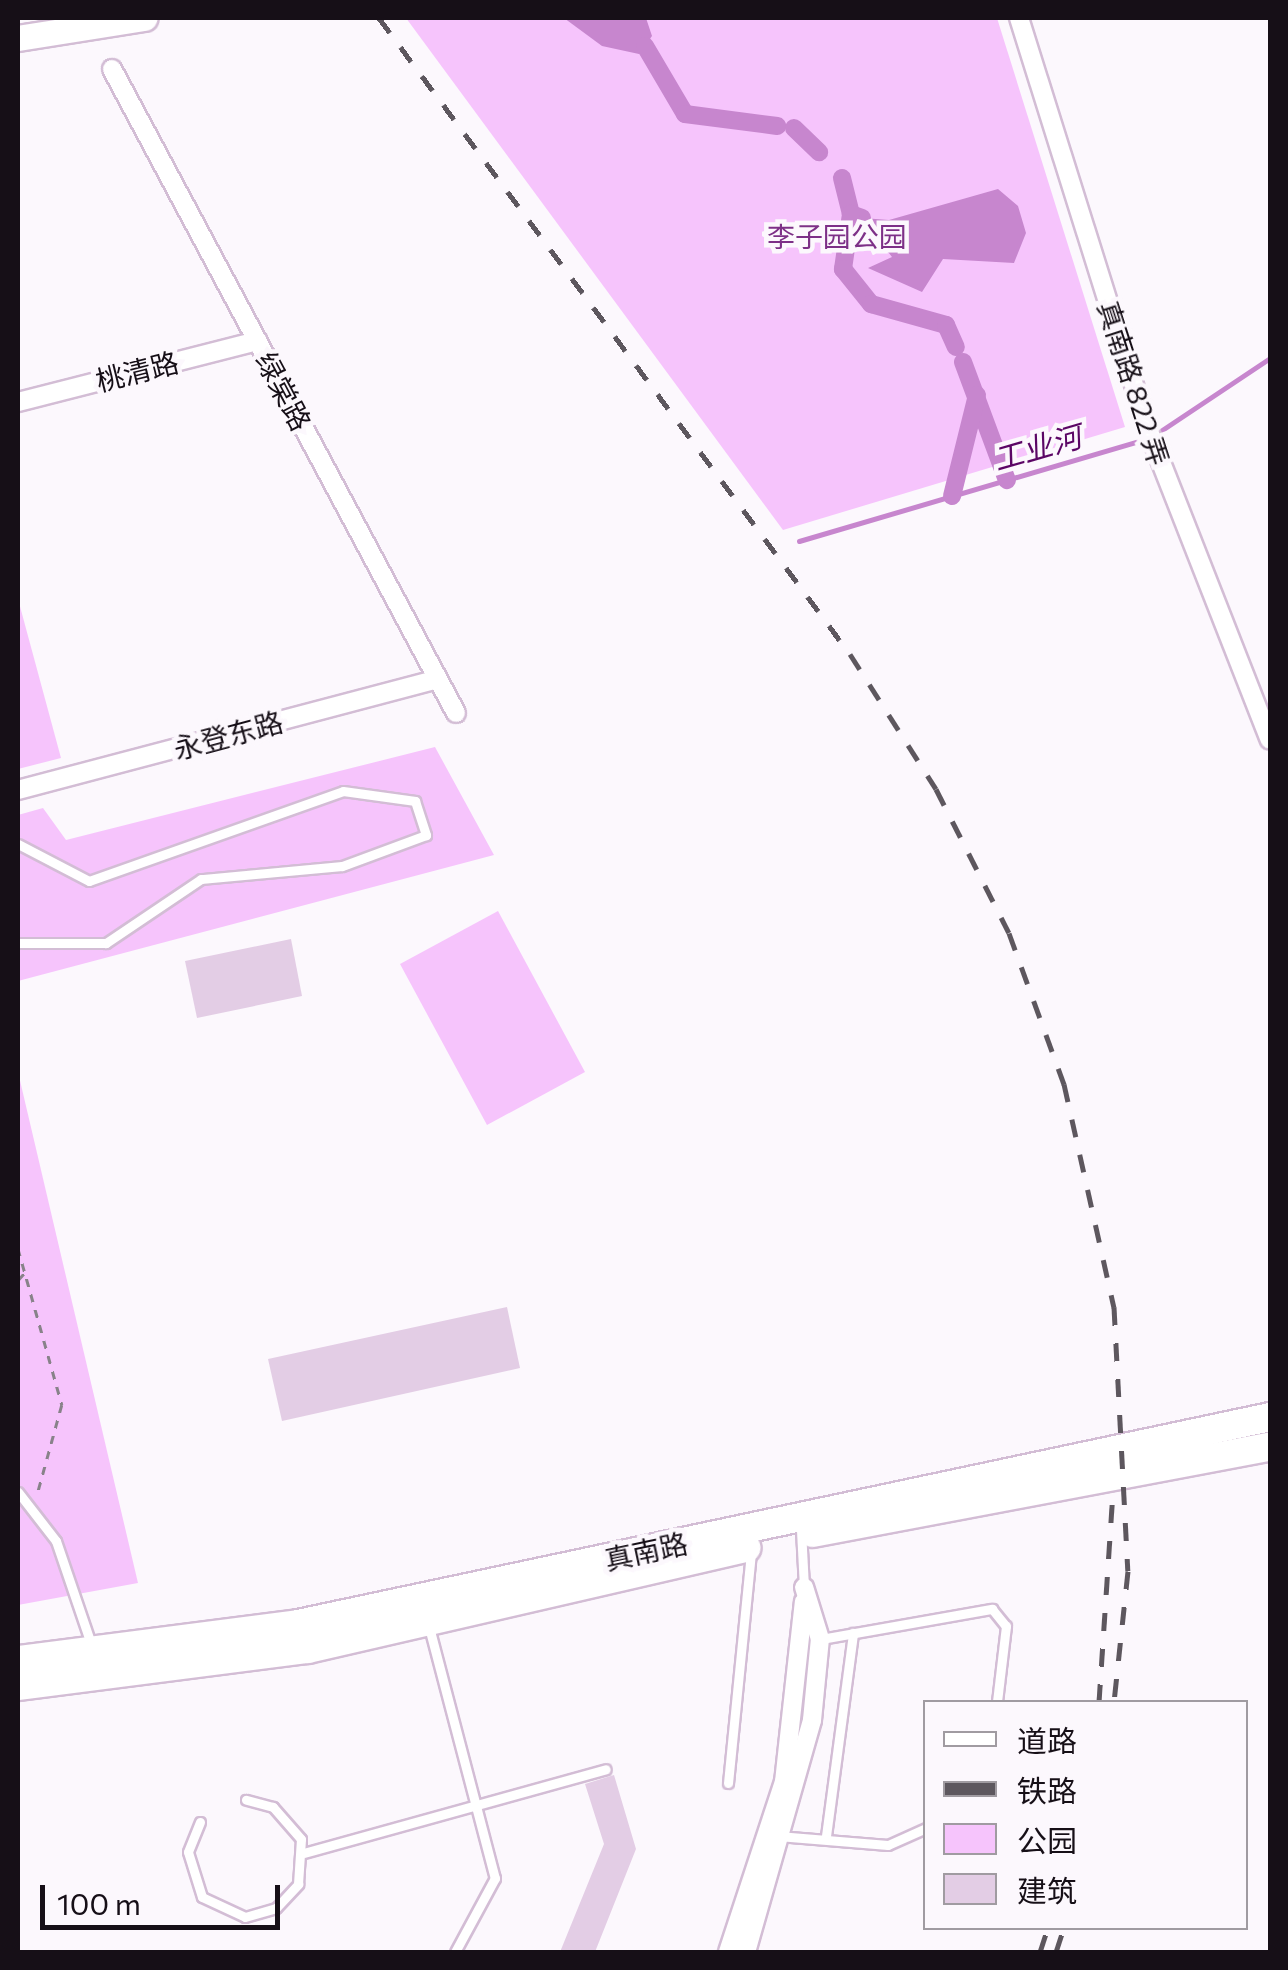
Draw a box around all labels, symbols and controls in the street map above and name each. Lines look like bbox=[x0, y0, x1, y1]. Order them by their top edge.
park label: 李子园公园 bbox=[767, 219, 907, 253]
street label: 真南路 822 弄 bbox=[1092, 297, 1176, 469]
street label: 桃清路 bbox=[92, 345, 182, 397]
street label: 绿棠路 bbox=[249, 346, 319, 436]
water label: 工业河 bbox=[989, 417, 1085, 477]
street label: 永登东路 bbox=[170, 704, 286, 766]
street label: 真南路 bbox=[601, 1526, 691, 1576]
legend bbox=[923, 1700, 1248, 1930]
text: 道路 bbox=[1017, 1721, 1077, 1758]
text: 铁路 bbox=[1017, 1771, 1077, 1808]
text: 公园 bbox=[1017, 1821, 1077, 1858]
scale bar bbox=[45, 1865, 285, 1927]
text: 建筑 bbox=[1017, 1871, 1077, 1908]
text: 100 m bbox=[57, 1884, 141, 1921]

